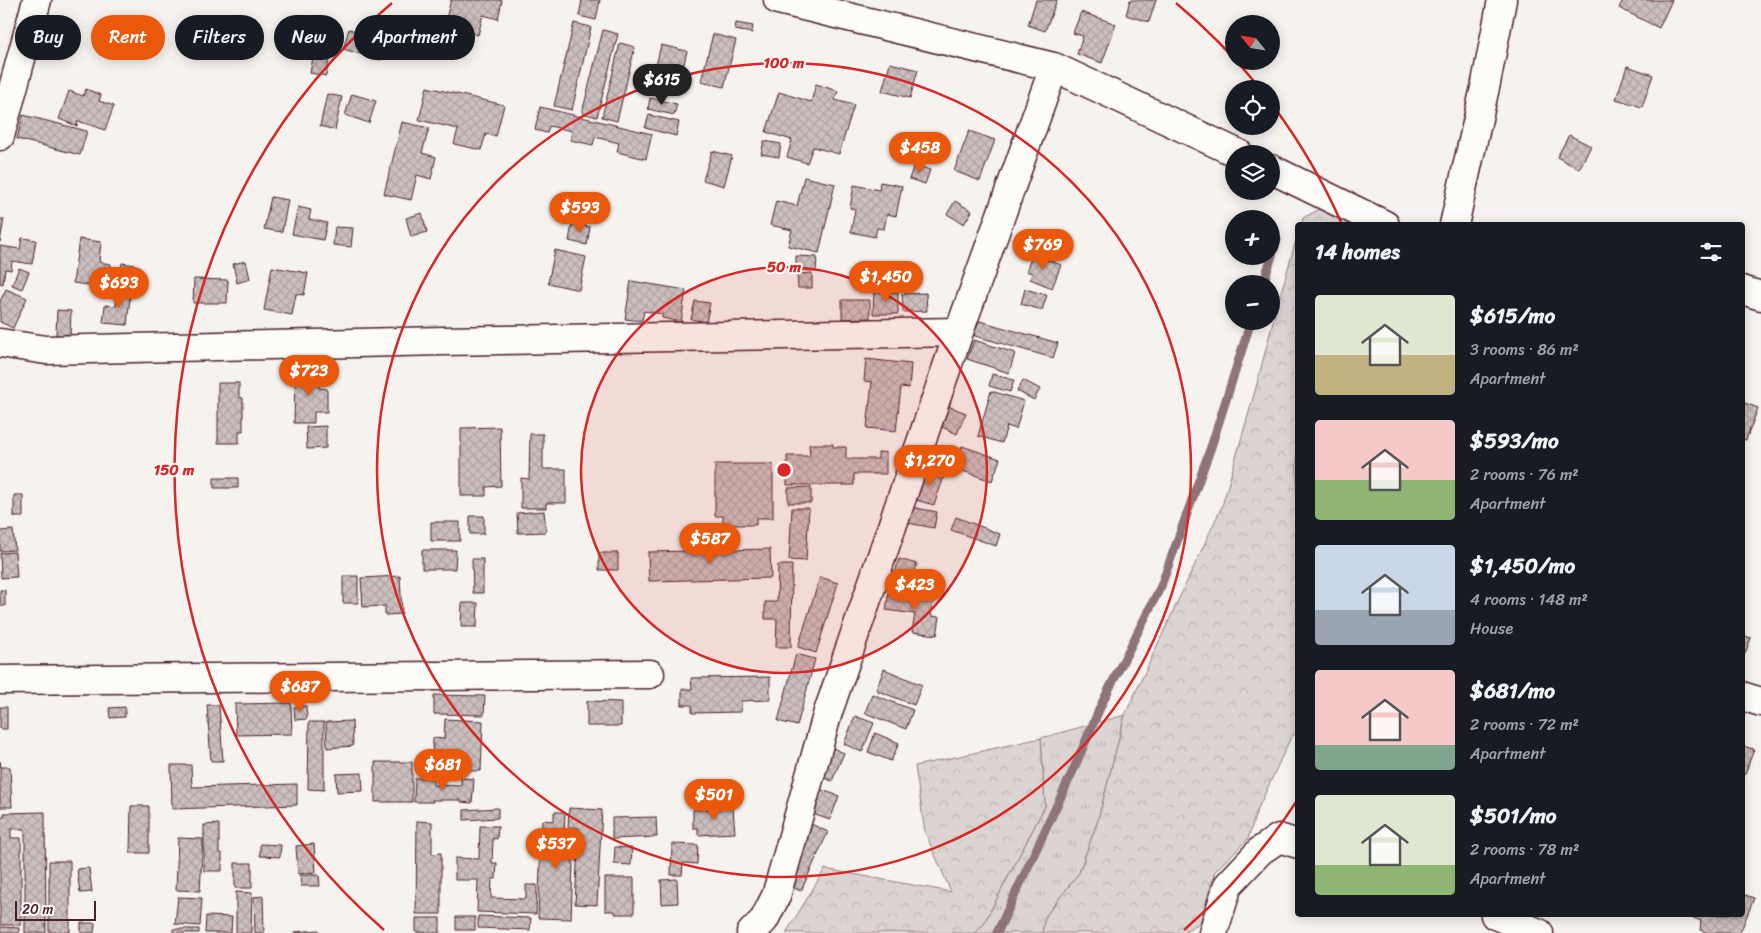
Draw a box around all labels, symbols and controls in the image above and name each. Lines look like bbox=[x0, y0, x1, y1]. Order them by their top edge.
chip: Buy bbox=[15, 15, 81, 60]
chip: Rent bbox=[91, 15, 165, 60]
chip: Filters bbox=[175, 15, 264, 60]
chip: New bbox=[274, 15, 344, 60]
chip: Apartment bbox=[354, 15, 475, 60]
north arrow bbox=[1225, 15, 1280, 70]
map controls bbox=[1225, 15, 1280, 330]
text: 100 m bbox=[764, 50, 805, 76]
pin: $615 bbox=[632, 64, 692, 106]
text: $615 bbox=[644, 65, 680, 94]
button: locate bbox=[1225, 80, 1280, 135]
pin: $458 bbox=[890, 132, 950, 174]
text: $458 bbox=[900, 133, 940, 162]
button: layers bbox=[1225, 145, 1280, 200]
pin: $593 bbox=[550, 192, 610, 234]
text: $593 bbox=[560, 193, 600, 222]
button: + bbox=[1225, 210, 1280, 265]
pin: $769 bbox=[1013, 228, 1073, 271]
text: $769 bbox=[1024, 230, 1062, 259]
text: 14 homes bbox=[1315, 233, 1400, 271]
icon: filters bbox=[1697, 238, 1725, 266]
text: 50 m bbox=[767, 254, 802, 280]
pin: $1,450 bbox=[845, 260, 927, 303]
text: $1,450 bbox=[860, 262, 912, 291]
pin: $693 bbox=[89, 266, 149, 309]
text: $693 bbox=[100, 268, 138, 297]
button: − bbox=[1225, 275, 1280, 330]
text: $615/mo bbox=[1470, 297, 1555, 335]
icon: home bbox=[1355, 315, 1415, 375]
text: 3 rooms · 86 m² bbox=[1470, 335, 1579, 364]
pin: $723 bbox=[279, 354, 339, 397]
text: $723 bbox=[290, 356, 328, 385]
text: Apartment bbox=[1470, 364, 1546, 393]
text: $593/mo bbox=[1470, 422, 1559, 460]
icon: home bbox=[1355, 440, 1415, 500]
pin: $1,270 bbox=[889, 444, 971, 487]
text: $1,270 bbox=[905, 446, 955, 475]
text: 150 m bbox=[154, 457, 195, 483]
text: 2 rooms · 76 m² bbox=[1470, 460, 1579, 489]
centre of rings bbox=[775, 461, 793, 479]
text: Apartment bbox=[1470, 489, 1546, 518]
pin: $587 bbox=[680, 522, 740, 565]
text: $587 bbox=[690, 524, 730, 553]
text: $1,450/mo bbox=[1470, 547, 1575, 585]
icon: home bbox=[1355, 565, 1415, 625]
pin: $423 bbox=[885, 568, 945, 611]
text: $423 bbox=[896, 570, 934, 599]
text: 4 rooms · 148 m² bbox=[1470, 585, 1588, 614]
text: House bbox=[1470, 614, 1513, 643]
pin: $687 bbox=[270, 670, 330, 713]
text: $687 bbox=[281, 672, 319, 701]
text: $681/mo bbox=[1470, 672, 1555, 710]
icon: home bbox=[1355, 690, 1415, 750]
text: 2 rooms · 72 m² bbox=[1470, 710, 1579, 739]
text: Apartment bbox=[1470, 739, 1546, 768]
pin: $681 bbox=[413, 748, 473, 791]
text: $681 bbox=[425, 750, 461, 779]
pin: $501 bbox=[684, 778, 744, 821]
text: $501 bbox=[695, 780, 733, 809]
text: $501/mo bbox=[1470, 797, 1556, 835]
icon: home bbox=[1355, 815, 1415, 875]
pin: $537 bbox=[526, 828, 586, 870]
text: $537 bbox=[537, 829, 575, 858]
text: 2 rooms · 78 m² bbox=[1470, 835, 1579, 864]
text: Apartment bbox=[1470, 864, 1546, 893]
text: 20 m bbox=[22, 897, 53, 922]
scale bar bbox=[15, 898, 96, 921]

